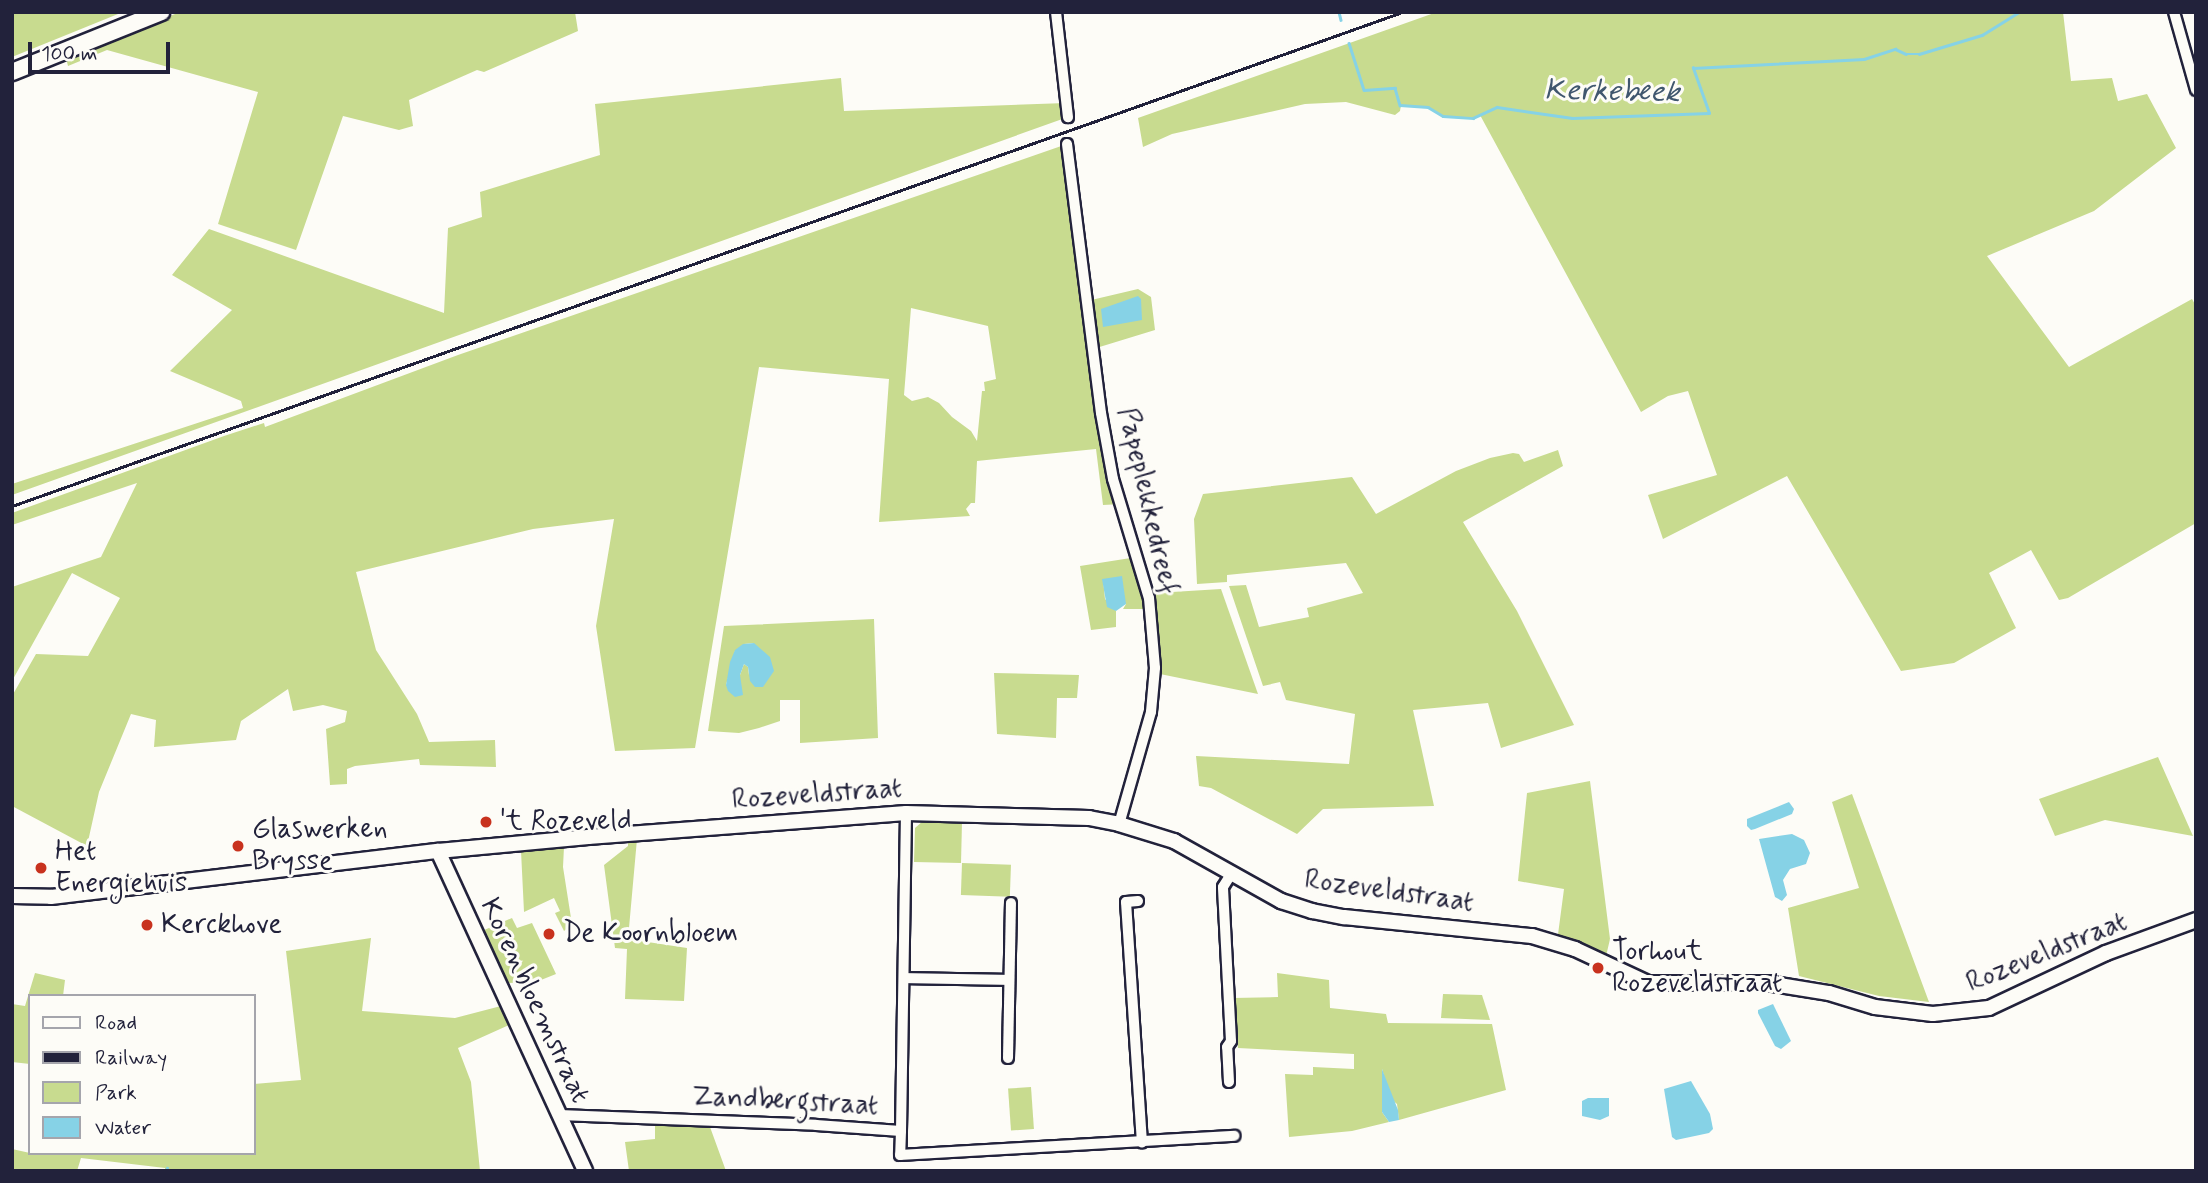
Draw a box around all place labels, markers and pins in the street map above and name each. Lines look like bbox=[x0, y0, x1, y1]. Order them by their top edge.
place label: 't Rozeveld bbox=[500, 805, 632, 839]
place label: Glaswerken Brysse bbox=[252, 813, 388, 879]
marker: 't Rozeveld bbox=[478, 814, 494, 830]
place label: Het Energiehuis bbox=[55, 835, 187, 901]
marker: Glaswerken Brysse bbox=[230, 838, 246, 854]
marker: Het Energiehuis bbox=[33, 860, 49, 876]
place label: Kerckhove bbox=[161, 908, 282, 942]
marker: Kerckhove bbox=[139, 917, 155, 933]
place label: De Koornbloem bbox=[563, 917, 753, 951]
marker: De Koornbloem bbox=[541, 926, 557, 942]
place label: Torhout Rozeveldstraat bbox=[1612, 935, 1783, 1001]
marker: Torhout Rozeveldstraat bbox=[1590, 960, 1606, 976]

